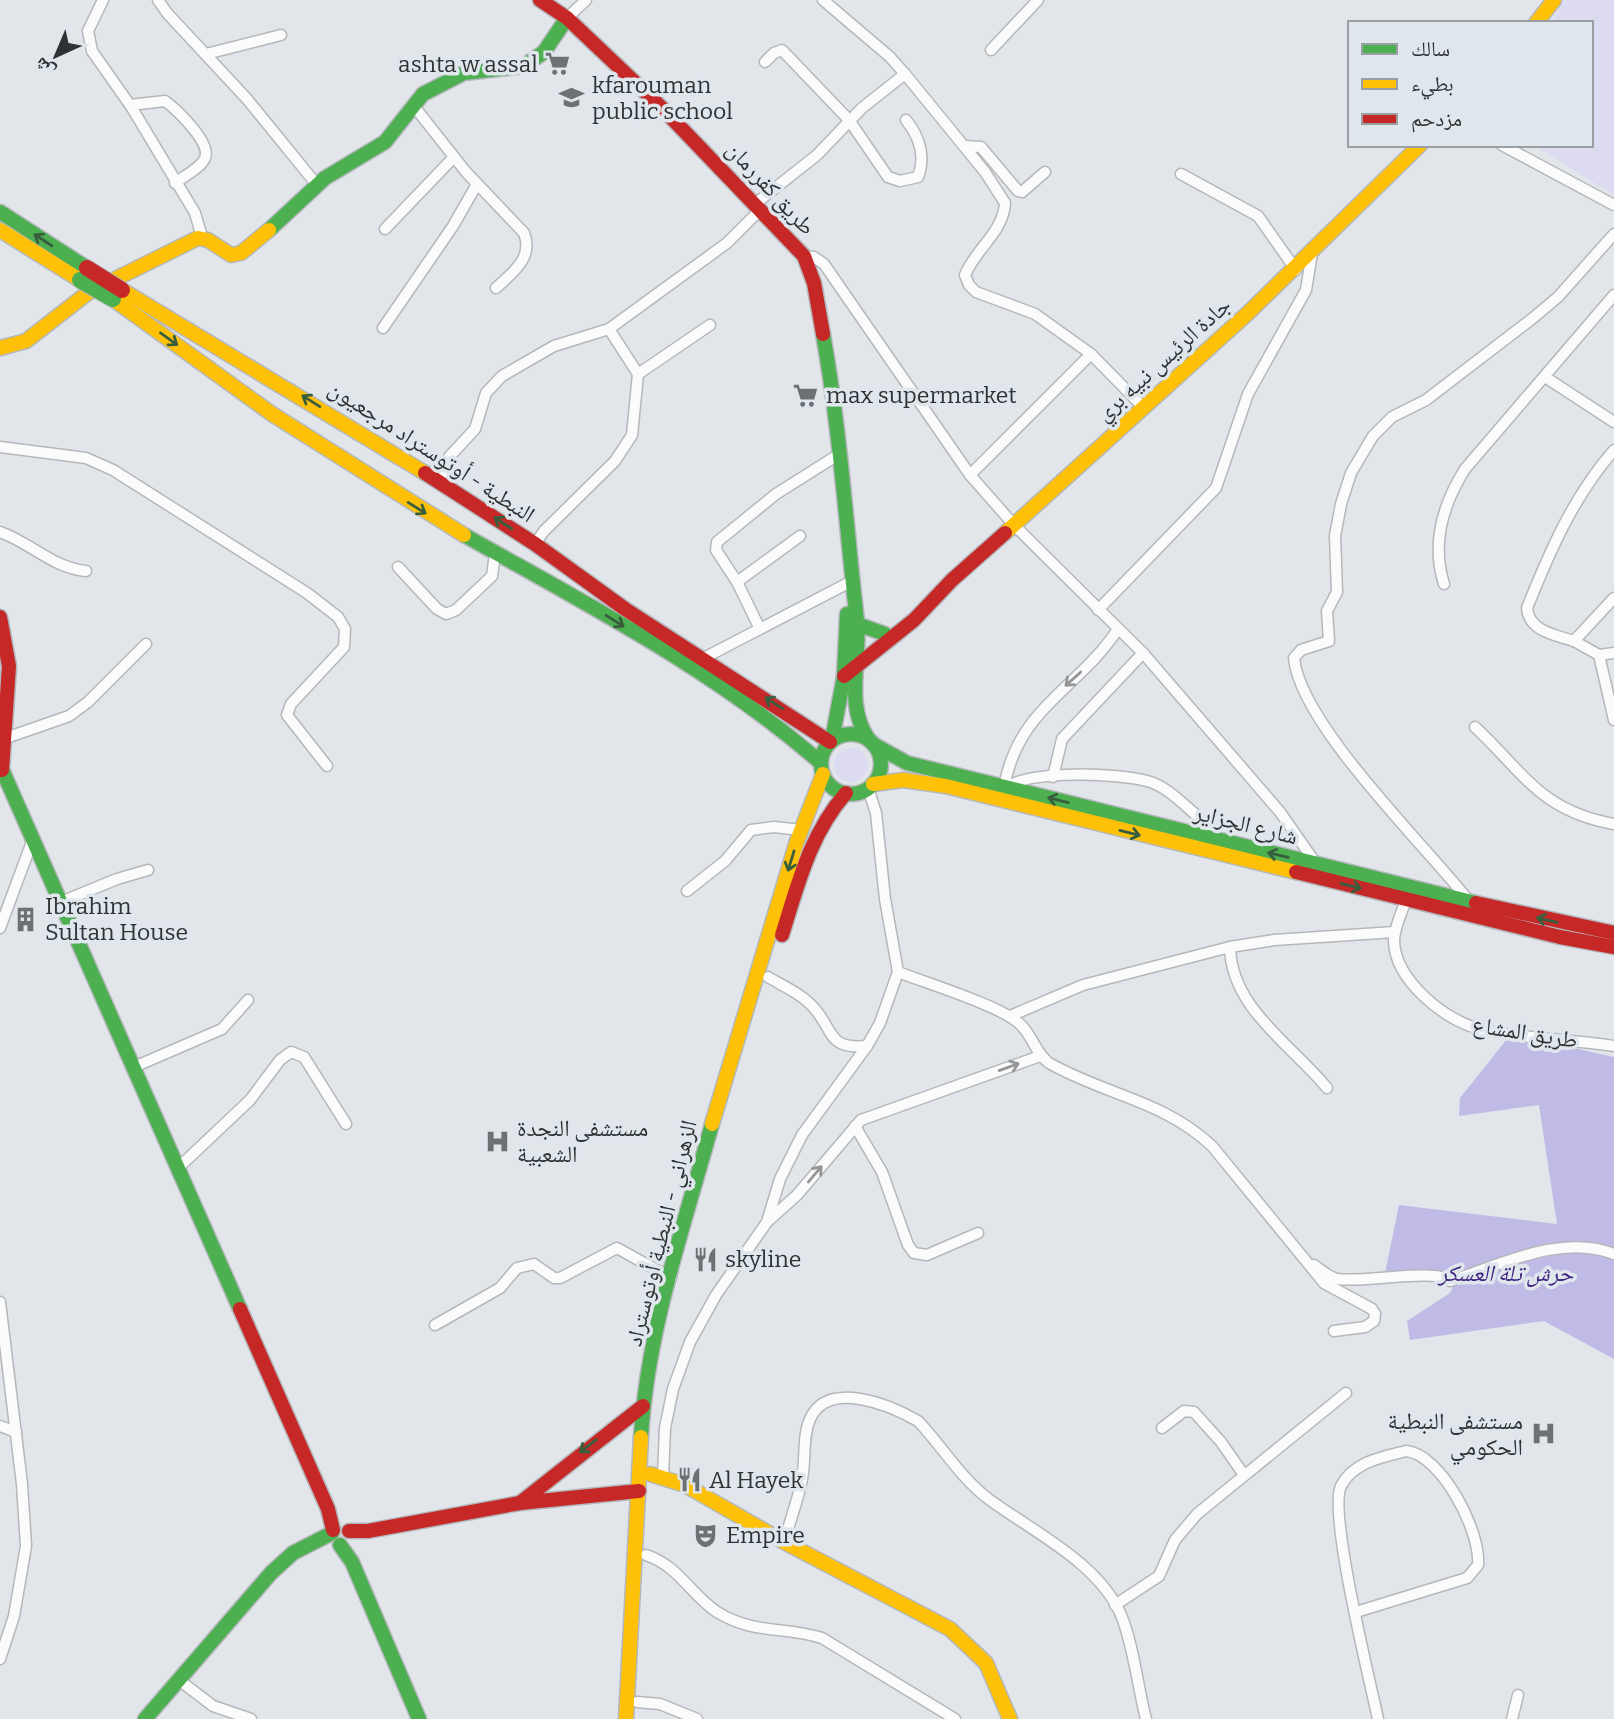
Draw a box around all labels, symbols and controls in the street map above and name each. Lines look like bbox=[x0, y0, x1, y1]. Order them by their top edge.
north arrow bbox=[21, 21, 91, 91]
legend bbox=[1348, 21, 1593, 147]
text: سالك bbox=[1411, 36, 1450, 62]
place label: ashta w assal bbox=[398, 50, 538, 78]
supermarket icon: ashta w assal bbox=[544, 50, 572, 78]
text: ش bbox=[29, 53, 60, 83]
place label: kfarouman public school bbox=[592, 71, 733, 125]
text: بطيء bbox=[1411, 71, 1454, 100]
school or university icon: kfarouman public school bbox=[558, 84, 586, 112]
text: مزدحم bbox=[1411, 106, 1462, 133]
street label: طريق كفررمان bbox=[720, 135, 822, 241]
one-way arrow bbox=[34, 232, 54, 246]
street label: جادة الرئيس نبيه بري bbox=[1090, 291, 1240, 431]
one-way arrow bbox=[159, 331, 178, 346]
street label: النبطية - أوتوستراد مرجعيون bbox=[324, 374, 540, 528]
supermarket icon: max supermarket bbox=[792, 381, 820, 409]
place label: max supermarket bbox=[826, 381, 1017, 409]
one-way arrow bbox=[302, 394, 321, 409]
one-way arrow bbox=[407, 502, 427, 516]
one-way arrow bbox=[494, 516, 513, 530]
one-way arrow bbox=[604, 614, 624, 628]
one-way arrow bbox=[1064, 671, 1082, 687]
one-way arrow bbox=[765, 696, 784, 710]
one-way arrow bbox=[1047, 793, 1069, 806]
street label: شارع الجزاير bbox=[1190, 797, 1301, 851]
one-way arrow bbox=[1118, 827, 1141, 840]
one-way arrow bbox=[1267, 848, 1290, 861]
one-way arrow bbox=[783, 849, 796, 871]
one-way arrow bbox=[1339, 880, 1362, 893]
place label: Ibrahim Sultan House bbox=[45, 892, 188, 946]
building icon: Ibrahim Sultan House bbox=[11, 905, 39, 933]
one-way arrow bbox=[1536, 913, 1559, 926]
street label: طريق المشاع bbox=[1470, 1010, 1580, 1055]
one-way arrow bbox=[997, 1060, 1019, 1072]
place label: مستشفى النجدة الشعبية bbox=[517, 1114, 648, 1168]
street label: الزهراني - النبطية أوتوستراد bbox=[619, 1117, 707, 1350]
hospital icon: مستشفى النجدة الشعبية bbox=[483, 1127, 511, 1155]
one-way arrow bbox=[807, 1165, 823, 1183]
restaurant icon: skyline bbox=[691, 1245, 719, 1273]
place label: skyline bbox=[725, 1245, 801, 1273]
park label: حرش تلة العسكر bbox=[1437, 1259, 1574, 1288]
place label: مستشفى النبطية الحكومي bbox=[1388, 1407, 1523, 1466]
hospital icon: مستشفى النبطية الحكومي bbox=[1529, 1420, 1557, 1448]
one-way arrow bbox=[580, 1438, 598, 1454]
restaurant icon: Al Hayek bbox=[675, 1466, 703, 1494]
place label: Al Hayek bbox=[709, 1466, 803, 1494]
theatre icon: Empire bbox=[692, 1521, 720, 1549]
place label: Empire bbox=[726, 1521, 805, 1549]

